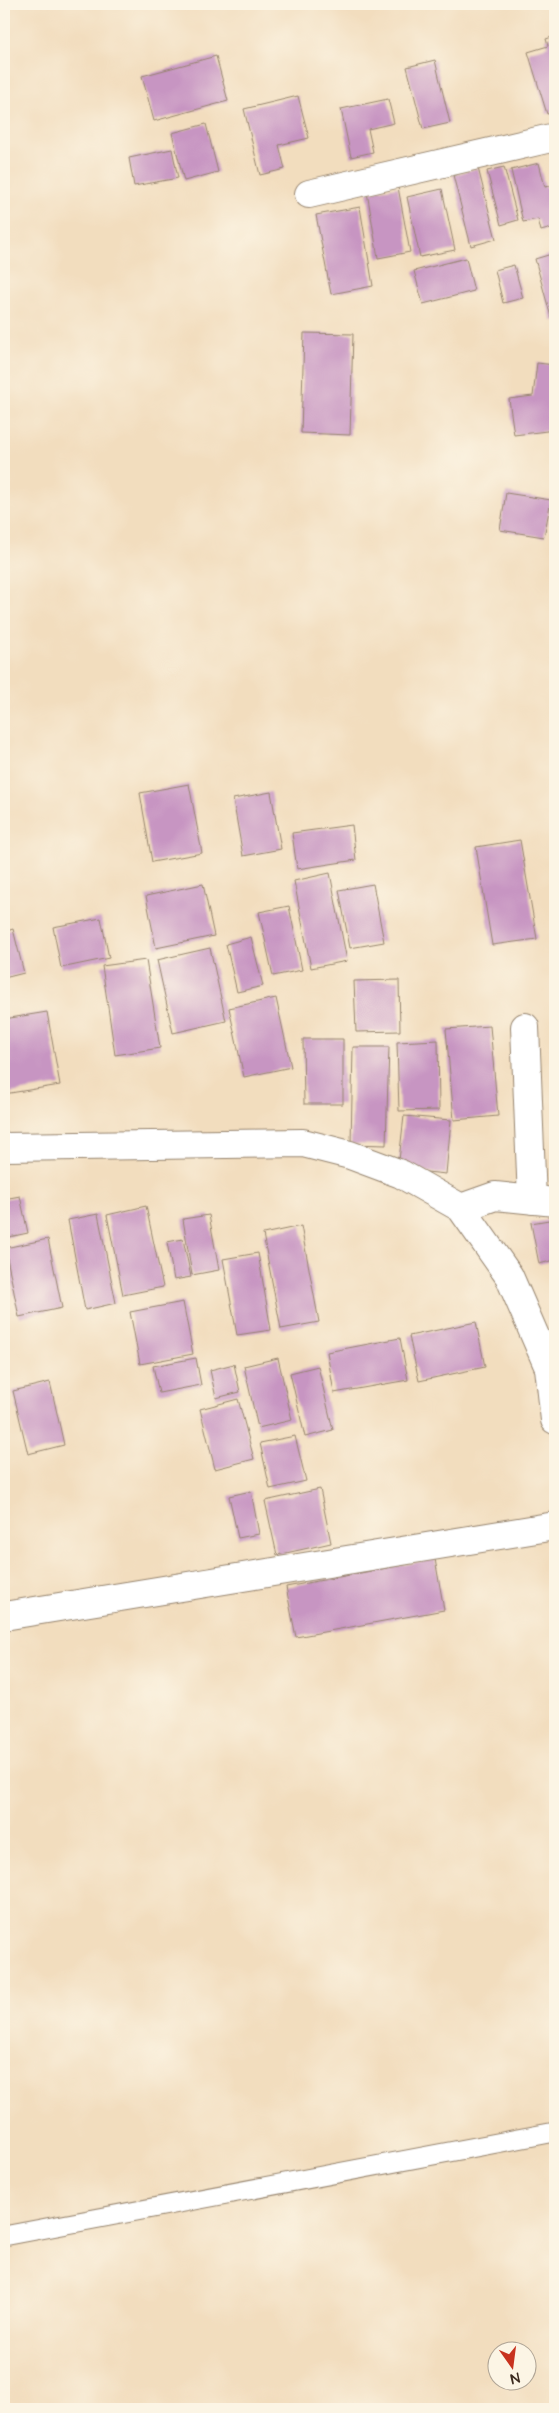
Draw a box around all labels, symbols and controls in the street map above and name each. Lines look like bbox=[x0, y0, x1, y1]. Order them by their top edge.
north arrow bbox=[486, 2340, 536, 2390]
text: N bbox=[508, 2367, 522, 2388]

